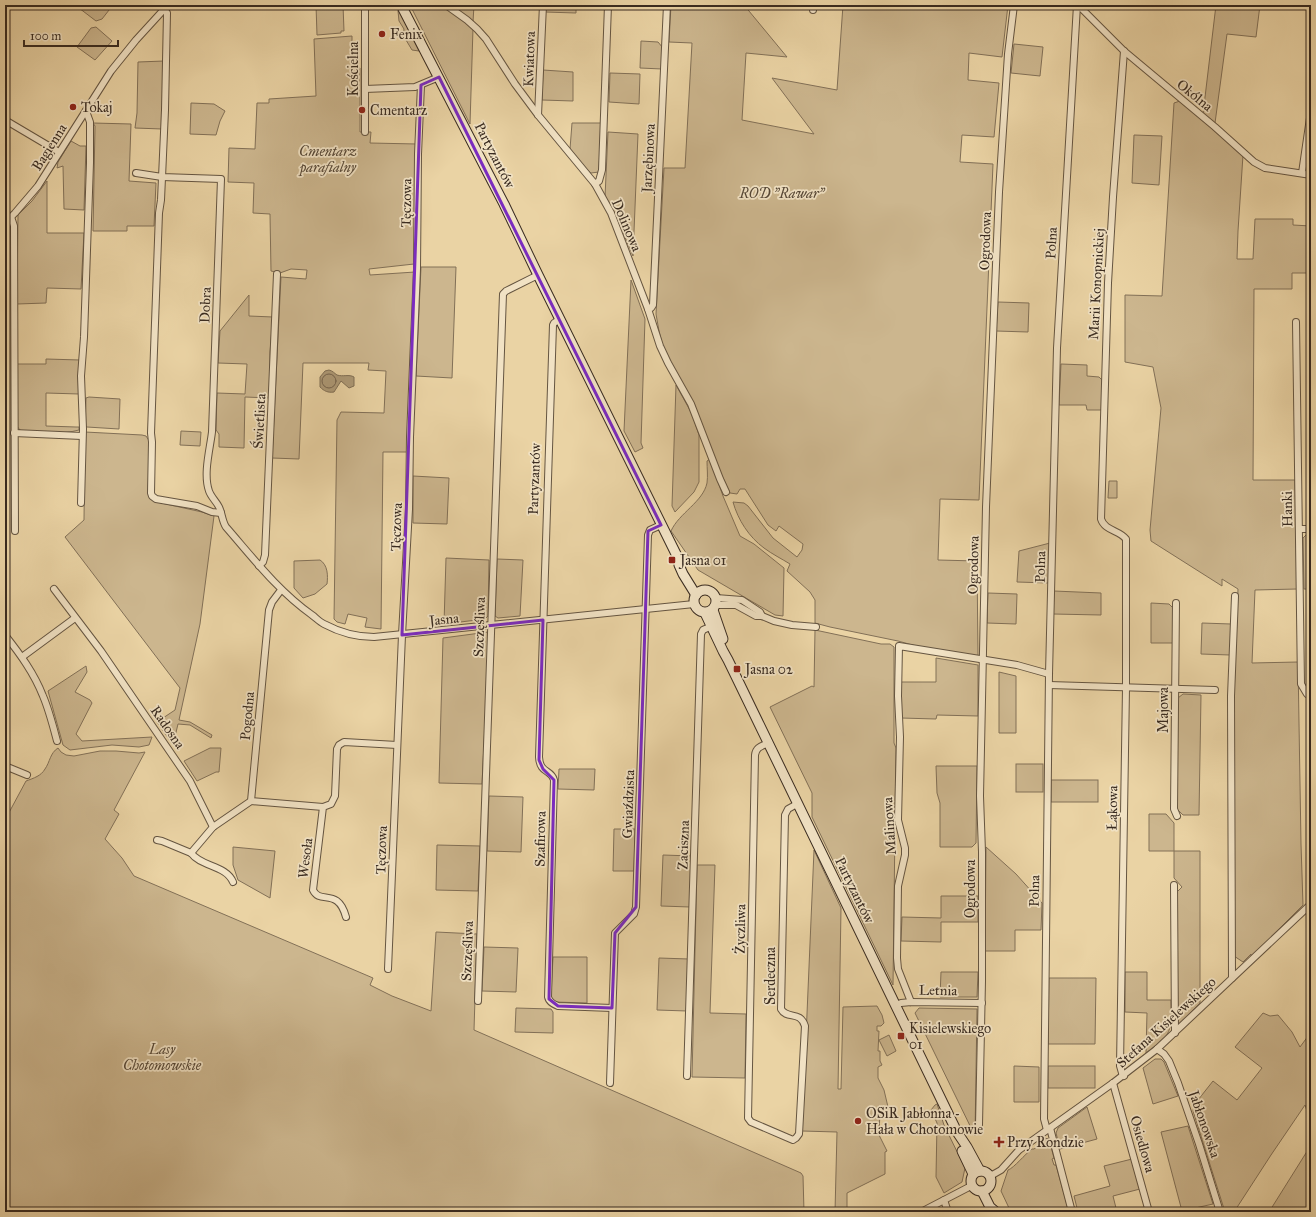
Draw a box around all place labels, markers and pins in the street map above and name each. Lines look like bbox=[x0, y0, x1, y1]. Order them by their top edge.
place label: Fenix bbox=[390, 26, 423, 43]
marker: Fenix bbox=[377, 29, 387, 39]
place label: Tokaj bbox=[81, 99, 112, 116]
marker: Tokaj bbox=[68, 102, 78, 112]
place label: Cmentarz bbox=[370, 102, 428, 119]
marker: Cmentarz bbox=[357, 105, 367, 115]
place label: Jasna 01 bbox=[678, 552, 727, 570]
marker: Jasna 01 bbox=[667, 555, 677, 565]
place label: Jasna 02 bbox=[743, 661, 793, 679]
marker: Jasna 02 bbox=[732, 664, 742, 674]
place label: Kisielewskiego 01 bbox=[909, 1020, 991, 1053]
marker: Kisielewskiego 01 bbox=[896, 1031, 906, 1041]
place label: OSiR Jabłonna - Hała w Chotomowie bbox=[866, 1105, 983, 1138]
marker: OSiR Jabłonna - Hała w Chotomowie bbox=[853, 1116, 863, 1126]
place label: Przy Rondzie bbox=[1007, 1134, 1084, 1151]
marker: Przy Rondzie bbox=[994, 1137, 1004, 1147]

